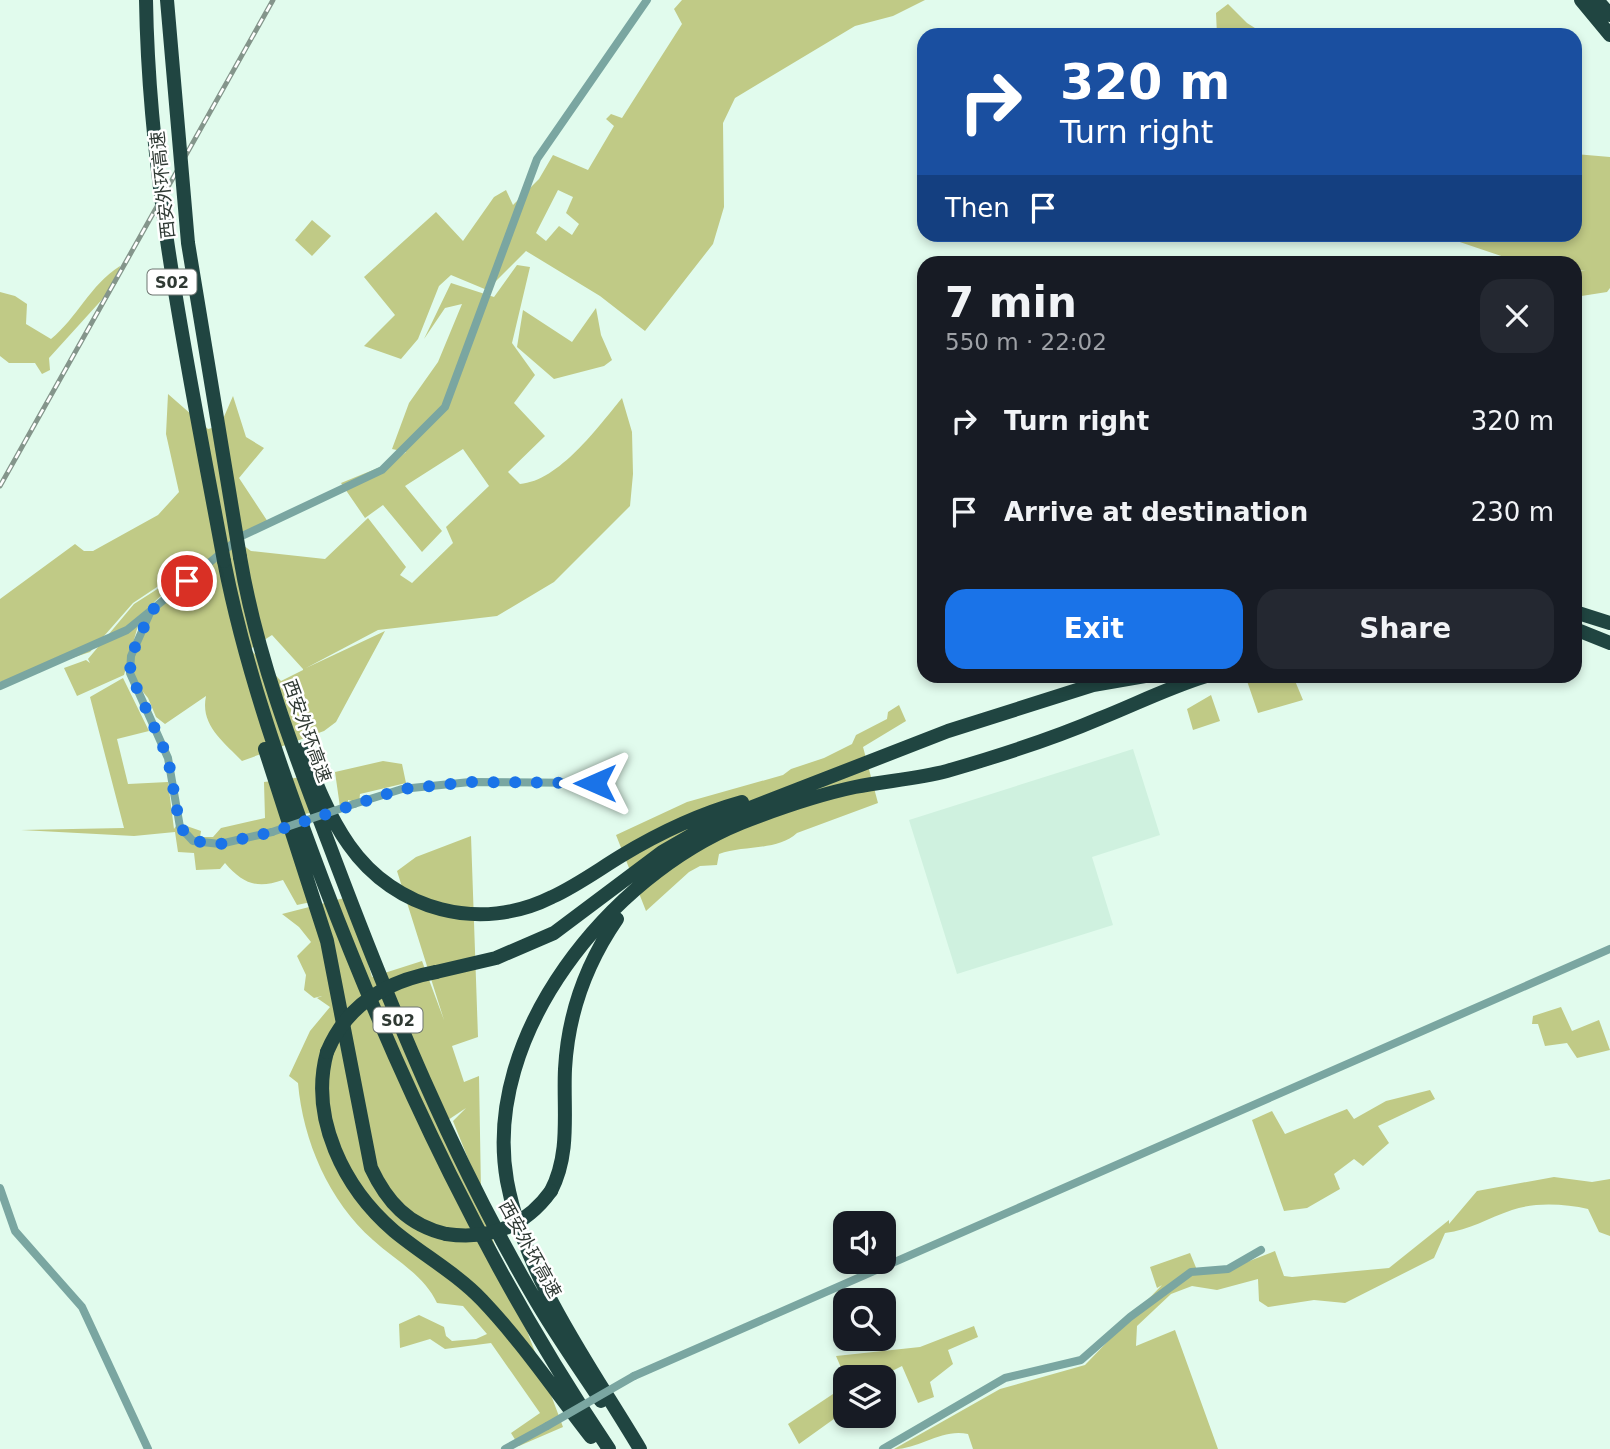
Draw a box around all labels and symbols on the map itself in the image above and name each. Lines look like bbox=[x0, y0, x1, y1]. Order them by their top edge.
street label: 西安外环高速 bbox=[146, 130, 179, 240]
road number: S02 bbox=[148, 270, 196, 294]
pin bbox=[157, 551, 217, 611]
street label: 西安外环高速 bbox=[279, 676, 336, 785]
position arrow bbox=[558, 746, 632, 820]
road number: S02 bbox=[374, 1008, 422, 1032]
street label: 西安外环高速 bbox=[495, 1196, 566, 1301]

